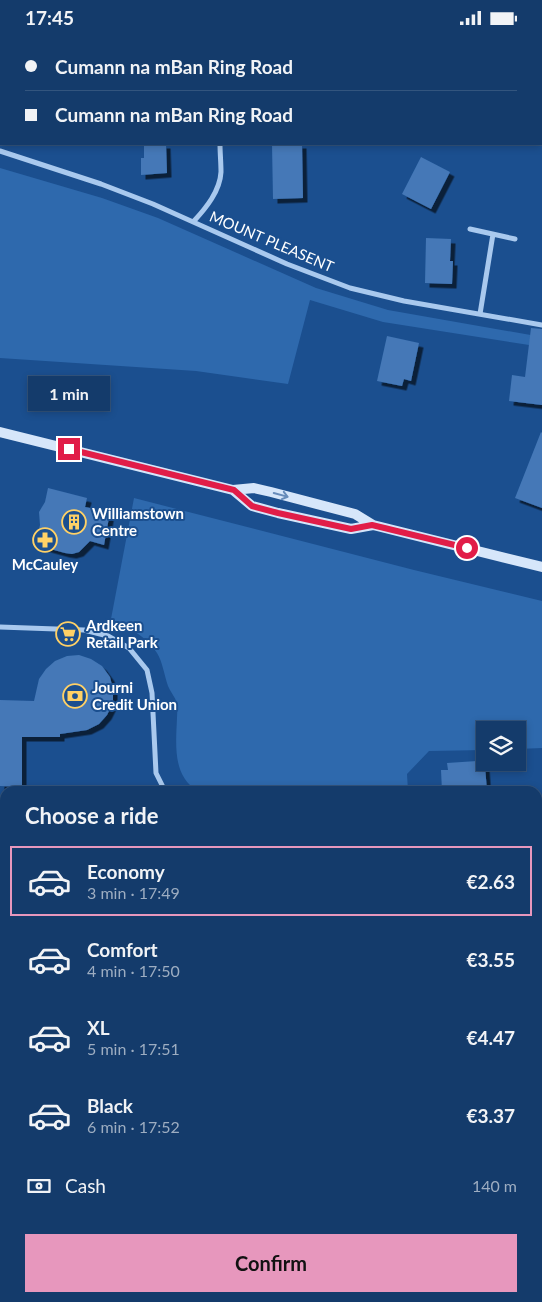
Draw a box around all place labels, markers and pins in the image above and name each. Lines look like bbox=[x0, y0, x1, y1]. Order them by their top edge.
place label: Williamstown Centre bbox=[92, 504, 184, 539]
building icon: Williamstown Centre bbox=[61, 509, 87, 535]
pharmacy icon: McCauley bbox=[32, 527, 58, 553]
place label: McCauley bbox=[12, 555, 78, 573]
place label: Ardkeen Retail Park bbox=[85, 616, 159, 651]
supermarket icon: Ardkeen Retail Park bbox=[55, 621, 81, 647]
place label: Journi Credit Union bbox=[92, 678, 177, 713]
bank icon: Journi Credit Union bbox=[62, 683, 88, 709]

